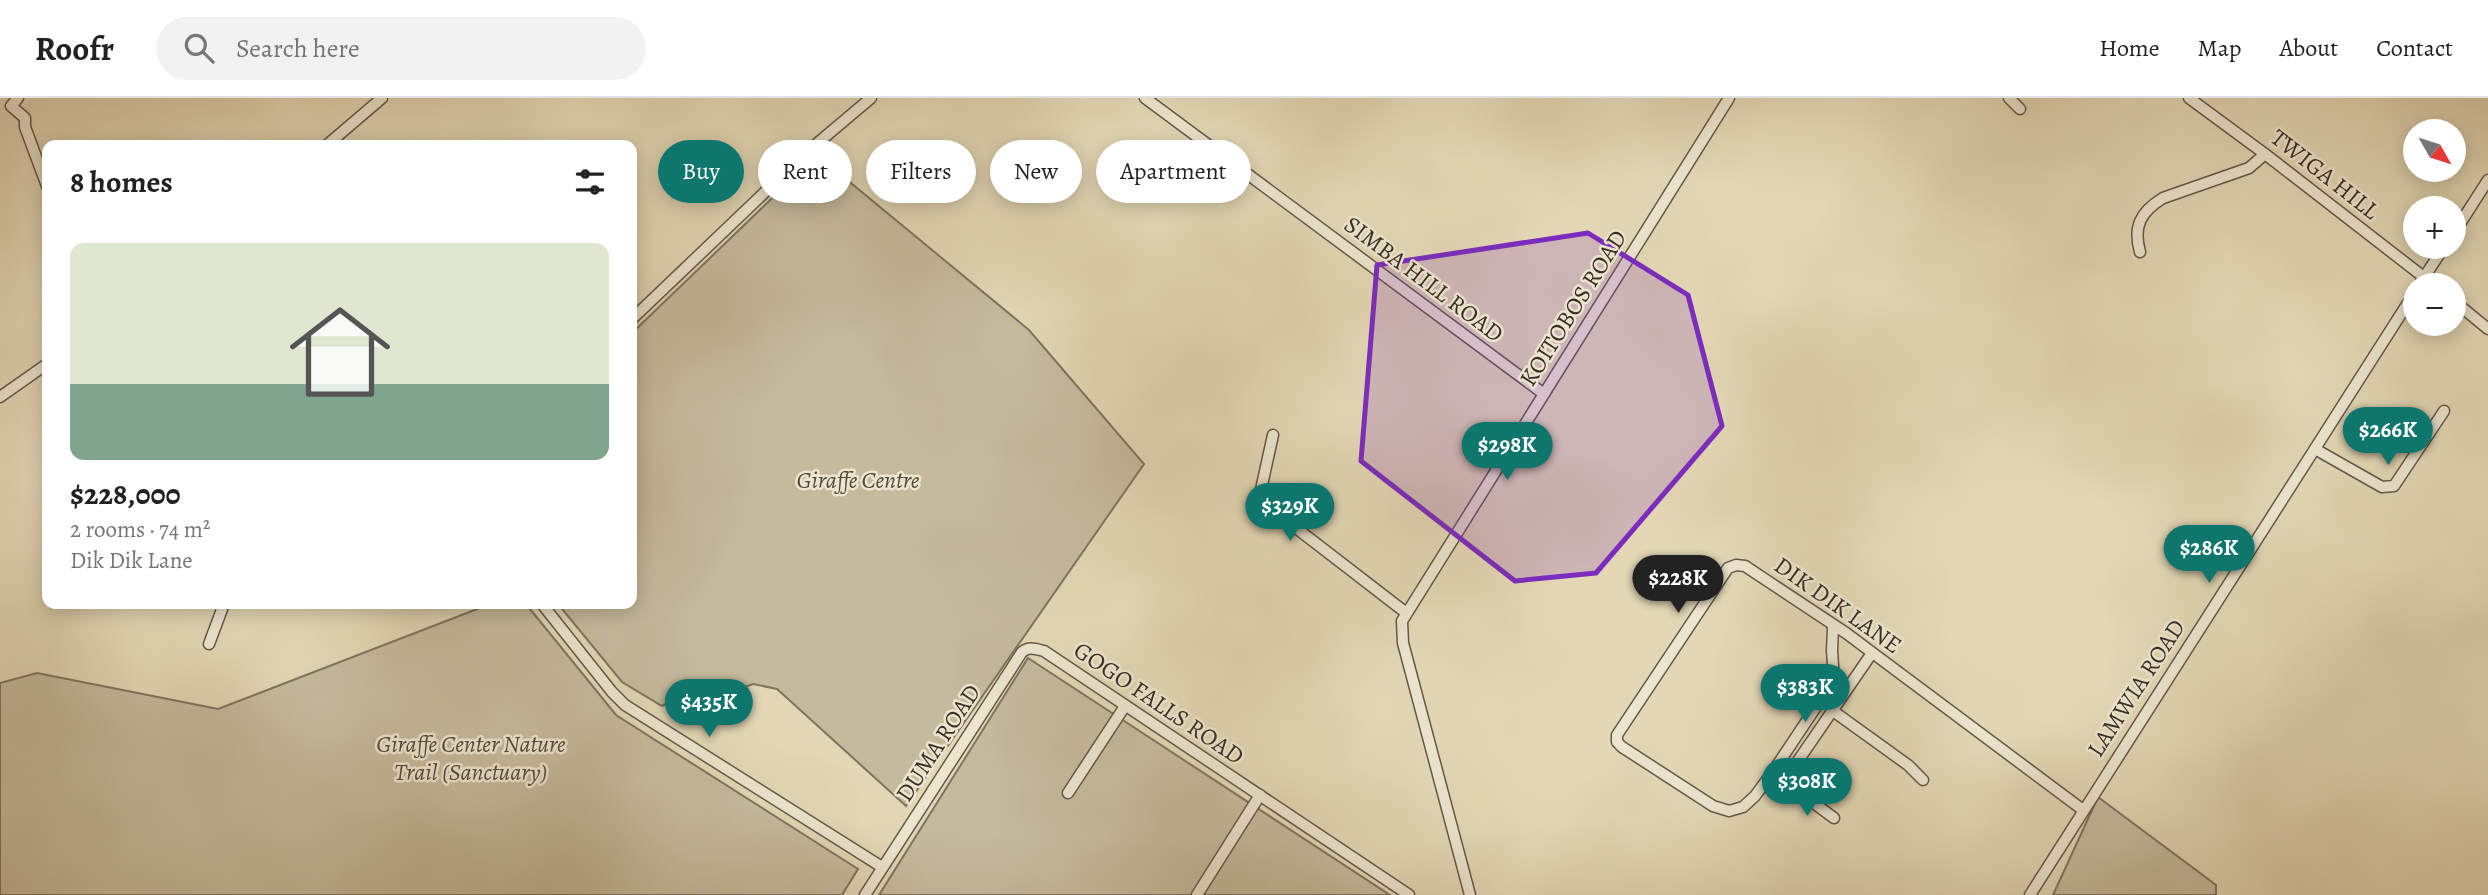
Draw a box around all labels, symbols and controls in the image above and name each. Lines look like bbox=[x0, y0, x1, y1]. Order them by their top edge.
search box bbox=[156, 17, 646, 80]
text: Roofr bbox=[35, 26, 114, 71]
icon: search bbox=[180, 29, 218, 67]
text: Search here bbox=[236, 31, 360, 66]
text: Home bbox=[2099, 32, 2160, 64]
text: Map bbox=[2198, 32, 2242, 64]
text: About bbox=[2280, 32, 2338, 64]
text: Contact bbox=[2376, 32, 2453, 64]
north arrow bbox=[2403, 119, 2466, 182]
map controls bbox=[2403, 119, 2466, 336]
street label: TWIGA HILL bbox=[2264, 122, 2387, 227]
chip: Buy bbox=[658, 140, 744, 203]
chip: Rent bbox=[758, 140, 852, 203]
chip: Filters bbox=[866, 140, 976, 203]
chip: New bbox=[990, 140, 1082, 203]
chip: Apartment bbox=[1096, 140, 1251, 203]
text: 8 homes bbox=[70, 162, 173, 202]
icon: filters bbox=[571, 163, 609, 201]
button: + bbox=[2403, 196, 2466, 259]
street label: SIMBA HILL ROAD bbox=[1338, 208, 1510, 350]
street label: KOITOBOS ROAD bbox=[1512, 224, 1634, 392]
button: − bbox=[2403, 273, 2466, 336]
icon: home bbox=[277, 289, 403, 415]
pin: $266K bbox=[2339, 408, 2437, 467]
text: $266K bbox=[2359, 414, 2417, 445]
pin: $298K bbox=[1458, 422, 1556, 482]
text: $298K bbox=[1478, 429, 1536, 460]
park label: Giraffe Centre bbox=[797, 464, 920, 496]
text: $228,000 bbox=[70, 474, 181, 514]
pin: $329K bbox=[1241, 484, 1339, 543]
text: $329K bbox=[1261, 490, 1319, 521]
text: 2 rooms · 74 m² bbox=[70, 514, 210, 545]
pin: $286K bbox=[2160, 526, 2258, 585]
text: $286K bbox=[2180, 532, 2238, 563]
text: Dik Dik Lane bbox=[70, 545, 193, 576]
street label: DIK DIK LANE bbox=[1768, 549, 1908, 661]
pin: $228K bbox=[1629, 556, 1727, 615]
text: $228K bbox=[1648, 562, 1708, 593]
street label: LAMWIA ROAD bbox=[2080, 613, 2192, 763]
street label: GOGO FALLS ROAD bbox=[1068, 634, 1250, 772]
pin: $383K bbox=[1756, 664, 1854, 724]
text: $383K bbox=[1777, 671, 1833, 702]
street label: DUMA ROAD bbox=[888, 678, 988, 808]
pin: $435K bbox=[660, 680, 758, 739]
text: $435K bbox=[681, 686, 737, 717]
park label: Giraffe Center Nature Trail (Sanctuary) bbox=[376, 728, 566, 788]
pin: $308K bbox=[1758, 758, 1856, 818]
text: $308K bbox=[1778, 765, 1836, 796]

